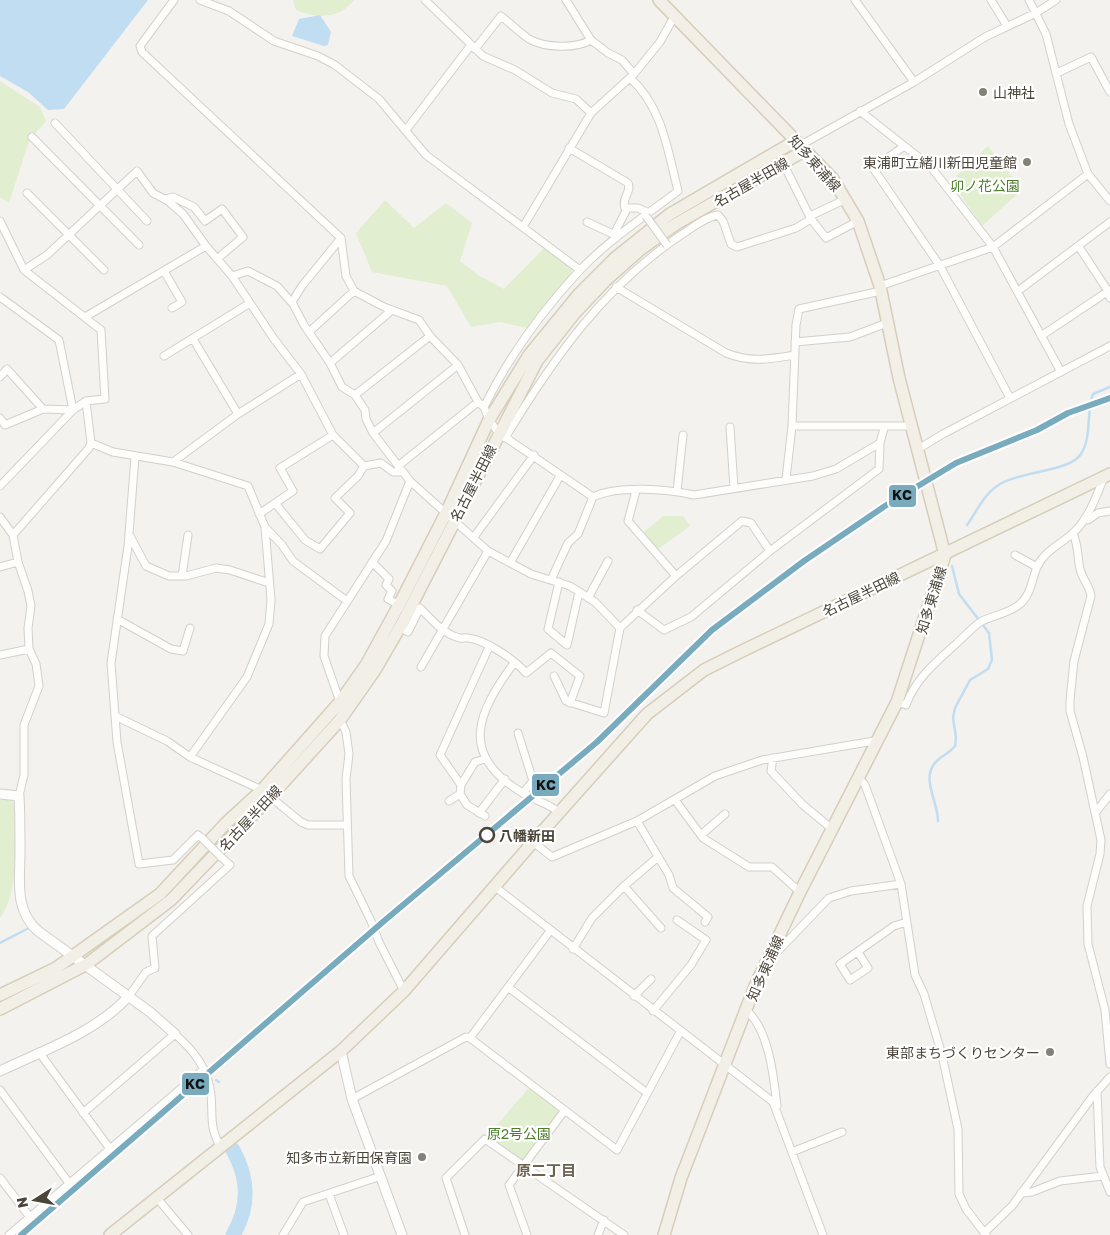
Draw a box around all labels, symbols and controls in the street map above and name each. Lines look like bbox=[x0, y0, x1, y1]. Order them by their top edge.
place label: 山神社 bbox=[993, 84, 1035, 101]
marker: 山神社 bbox=[977, 86, 989, 98]
street label: 知多東浦線 bbox=[785, 131, 845, 195]
street label: 名古屋半田線 bbox=[710, 154, 792, 210]
place label: 東浦町立緒川新田児童館 bbox=[863, 154, 1017, 171]
marker: 東浦町立緒川新田児童館 bbox=[1021, 156, 1033, 168]
park label: 卯ノ花公園 bbox=[950, 177, 1020, 194]
street label: 名古屋半田線 bbox=[446, 442, 500, 524]
line badge: KC bbox=[888, 484, 917, 508]
text: KC bbox=[892, 486, 912, 503]
street label: 知多東浦線 bbox=[913, 564, 949, 636]
street label: 名古屋半田線 bbox=[820, 568, 902, 620]
line badge: KC bbox=[531, 773, 560, 797]
text: KC bbox=[536, 776, 556, 793]
street label: 名古屋半田線 bbox=[215, 781, 285, 855]
marker: 八幡新田 bbox=[479, 827, 495, 843]
place label: 八幡新田 bbox=[499, 827, 555, 844]
street label: 知多東浦線 bbox=[743, 933, 787, 1003]
place label: 東部まちづくりセンター bbox=[886, 1044, 1040, 1061]
marker: 東部まちづくりセンター bbox=[1044, 1046, 1056, 1058]
line badge: KC bbox=[181, 1072, 210, 1096]
text: KC bbox=[185, 1075, 205, 1092]
park label: 原2号公園 bbox=[487, 1125, 551, 1142]
place label: 知多市立新田保育園 bbox=[286, 1149, 412, 1166]
marker: 知多市立新田保育園 bbox=[416, 1151, 428, 1163]
district label: 原二丁目 bbox=[516, 1161, 576, 1179]
north arrow bbox=[10, 1175, 60, 1225]
text: N bbox=[12, 1196, 31, 1209]

